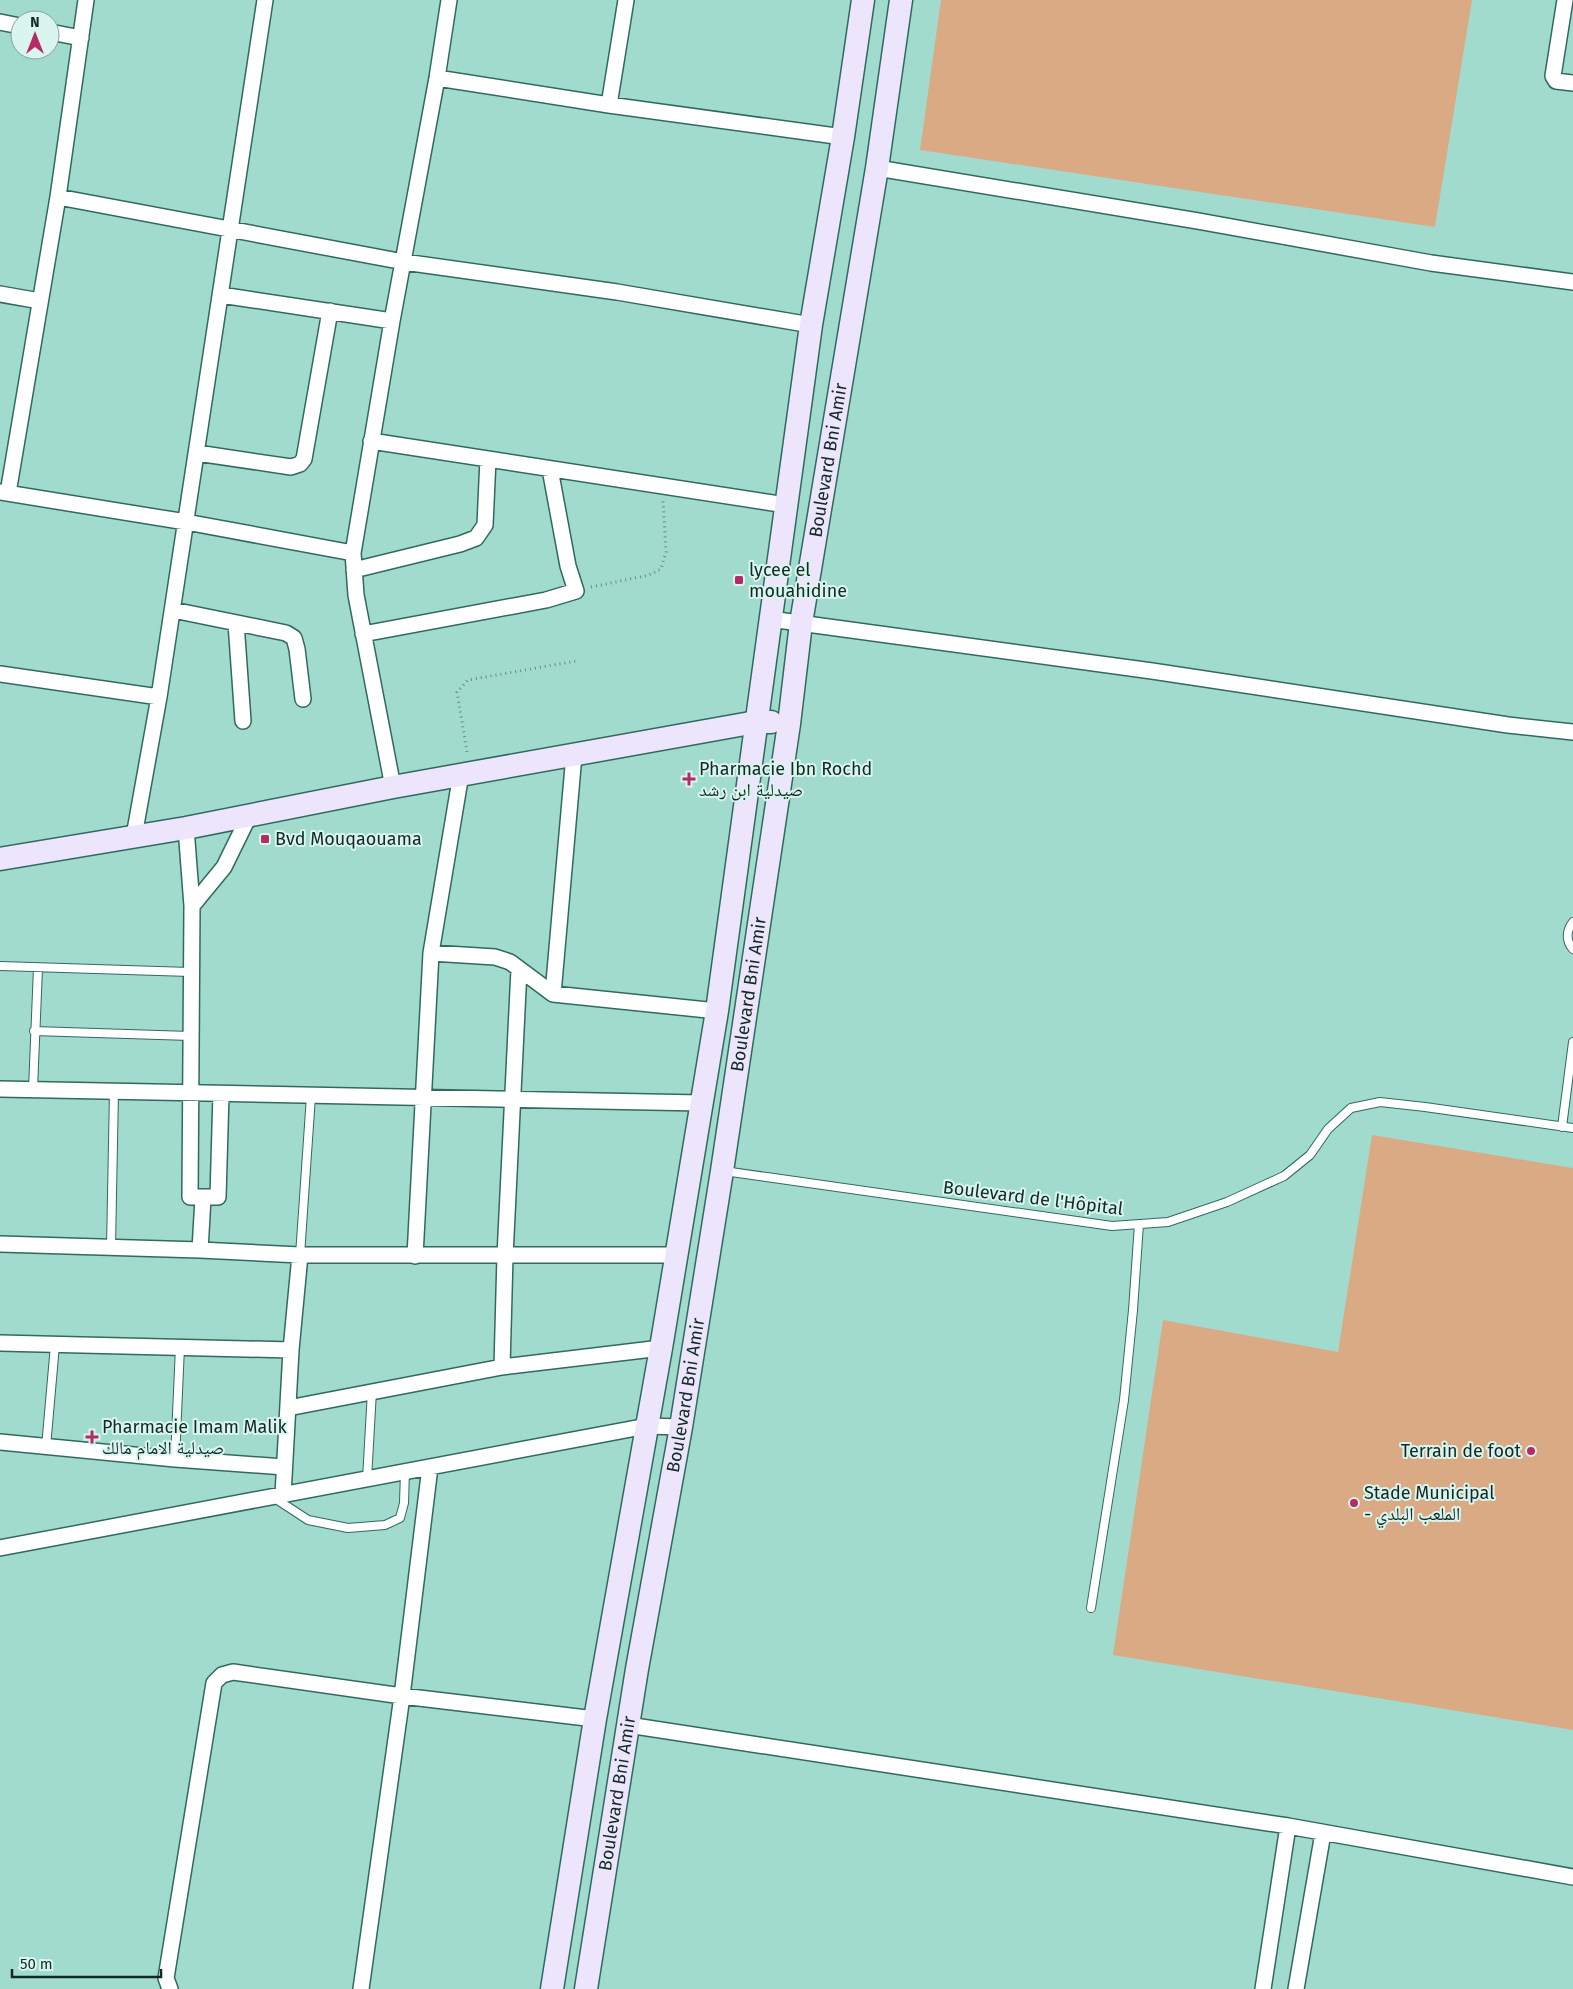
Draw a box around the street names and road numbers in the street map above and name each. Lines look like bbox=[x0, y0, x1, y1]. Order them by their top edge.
street label: Boulevard Bni Amir bbox=[804, 381, 852, 539]
street label: Boulevard Bni Amir bbox=[726, 915, 771, 1073]
street label: Boulevard de l'Hôpital bbox=[942, 1176, 1124, 1220]
street label: Boulevard Bni Amir bbox=[662, 1316, 709, 1474]
street label: Boulevard Bni Amir bbox=[594, 1714, 640, 1872]

